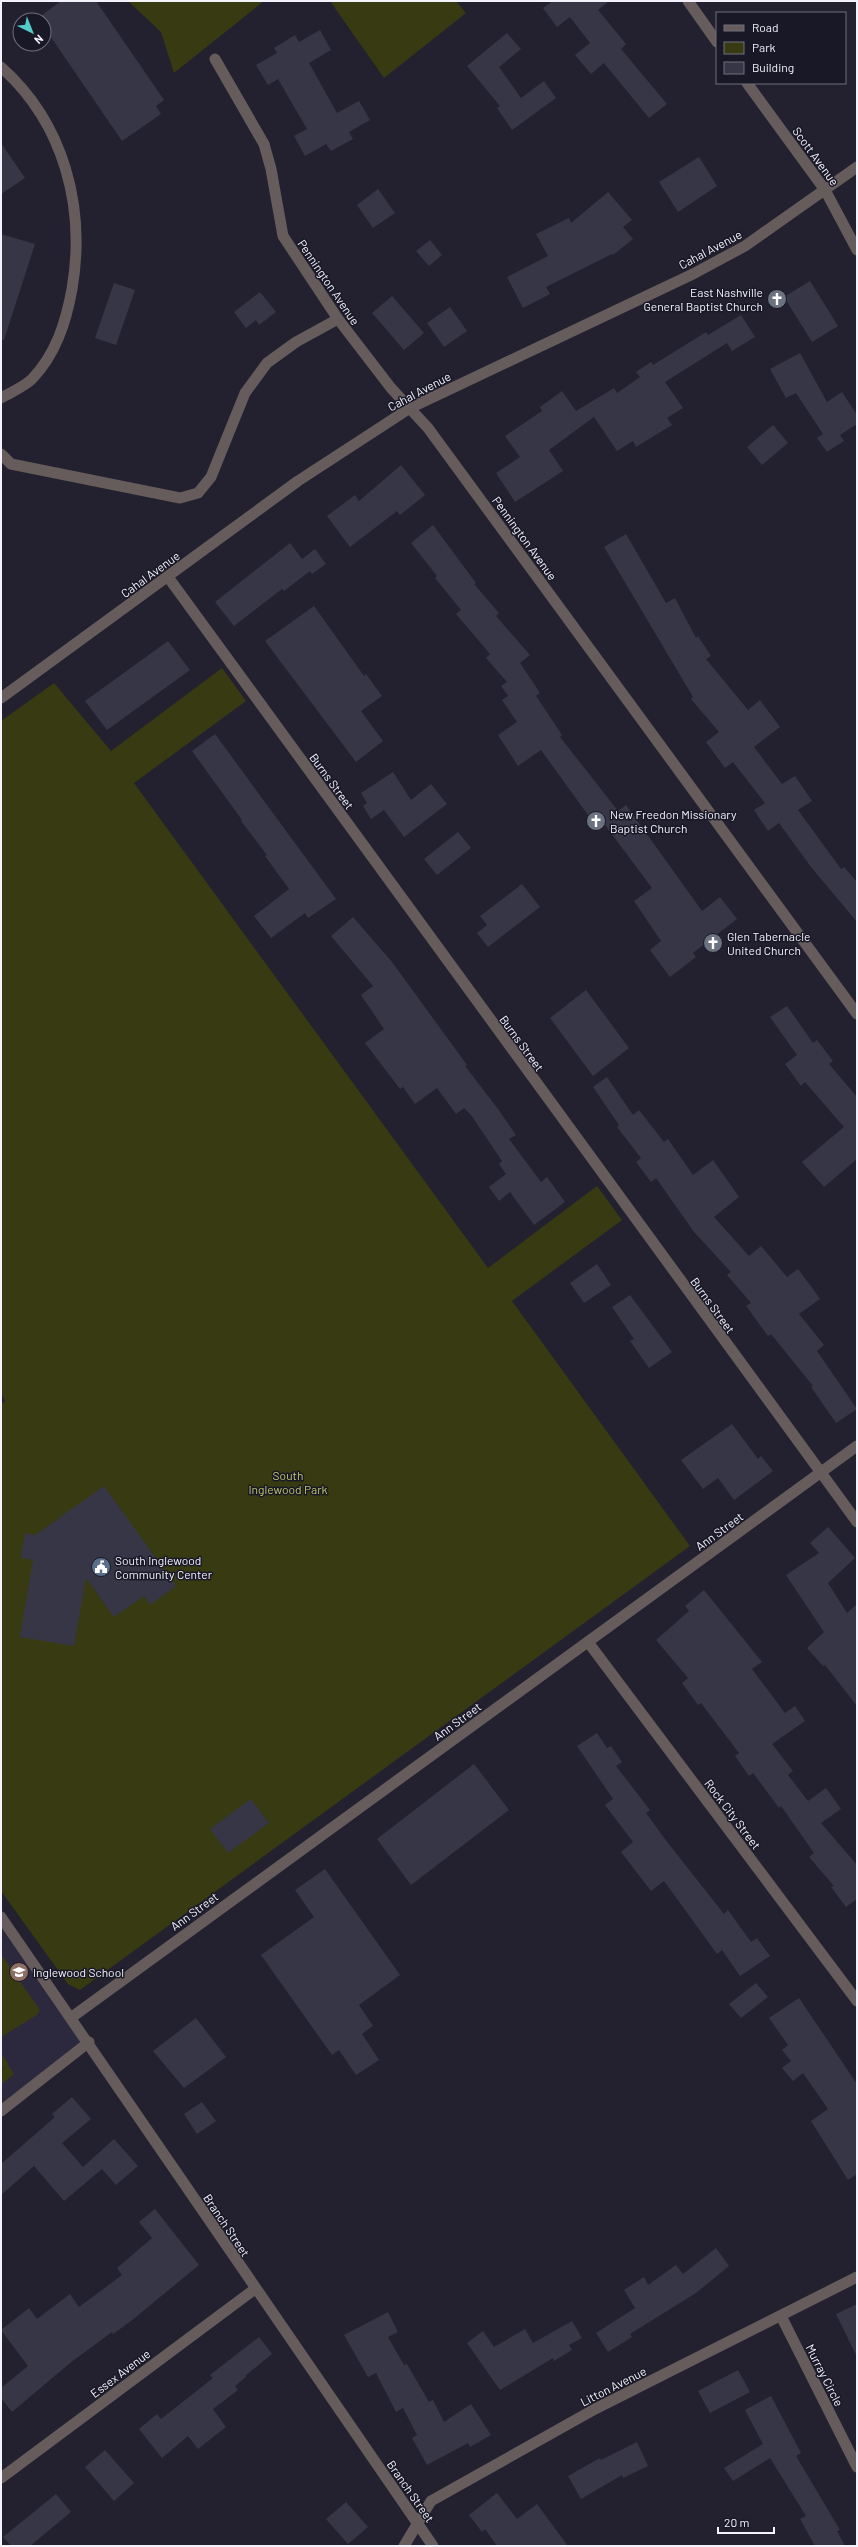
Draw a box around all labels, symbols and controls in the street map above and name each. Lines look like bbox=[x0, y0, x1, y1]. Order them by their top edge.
north arrow bbox=[12, 12, 52, 52]
legend bbox=[716, 12, 846, 84]
text: Road bbox=[752, 20, 779, 34]
text: N bbox=[32, 32, 46, 47]
text: Park bbox=[752, 40, 776, 54]
text: Building bbox=[752, 60, 794, 74]
street label: Scott Avenue bbox=[790, 124, 842, 188]
street label: Cahal Avenue bbox=[676, 227, 744, 271]
street label: Pennington Avenue bbox=[295, 237, 363, 327]
place label: East Nashville General Baptist Church bbox=[643, 285, 763, 313]
church icon: East Nashville General Baptist Church bbox=[766, 288, 788, 310]
street label: Cahal Avenue bbox=[385, 369, 453, 413]
street label: Pennington Avenue bbox=[490, 493, 560, 583]
street label: Cahal Avenue bbox=[118, 548, 182, 600]
street label: Burns Street bbox=[307, 750, 357, 812]
place label: New Freedon Missionary Baptist Church bbox=[610, 807, 737, 835]
church icon: New Freedon Missionary Baptist Church bbox=[585, 810, 607, 832]
place label: Glen Tabernacle United Church bbox=[727, 929, 810, 957]
church icon: Glen Tabernacle United Church bbox=[702, 932, 724, 954]
street label: Burns Street bbox=[497, 1012, 547, 1074]
street label: Burns Street bbox=[688, 1274, 738, 1336]
park label: South Inglewood Park bbox=[248, 1468, 328, 1496]
street label: Ann Street bbox=[692, 1509, 746, 1553]
place label: South Inglewood Community Center bbox=[115, 1553, 213, 1581]
public building icon: South Inglewood Community Center bbox=[90, 1556, 112, 1578]
street label: Ann Street bbox=[430, 1699, 484, 1743]
street label: Rock City Street bbox=[702, 1776, 764, 1852]
street label: Ann Street bbox=[167, 1889, 221, 1933]
school or university icon: Inglewood School bbox=[8, 1961, 30, 1983]
place label: Inglewood School bbox=[33, 1965, 124, 1979]
street label: Branch Street bbox=[201, 2191, 253, 2259]
street label: Murray Circle bbox=[803, 2342, 847, 2408]
street label: Essex Avenue bbox=[87, 2346, 153, 2400]
street label: Litton Avenue bbox=[578, 2363, 648, 2409]
street label: Branch Street bbox=[385, 2457, 437, 2525]
scale bar bbox=[718, 2509, 774, 2535]
text: 20 m bbox=[724, 2515, 750, 2529]

